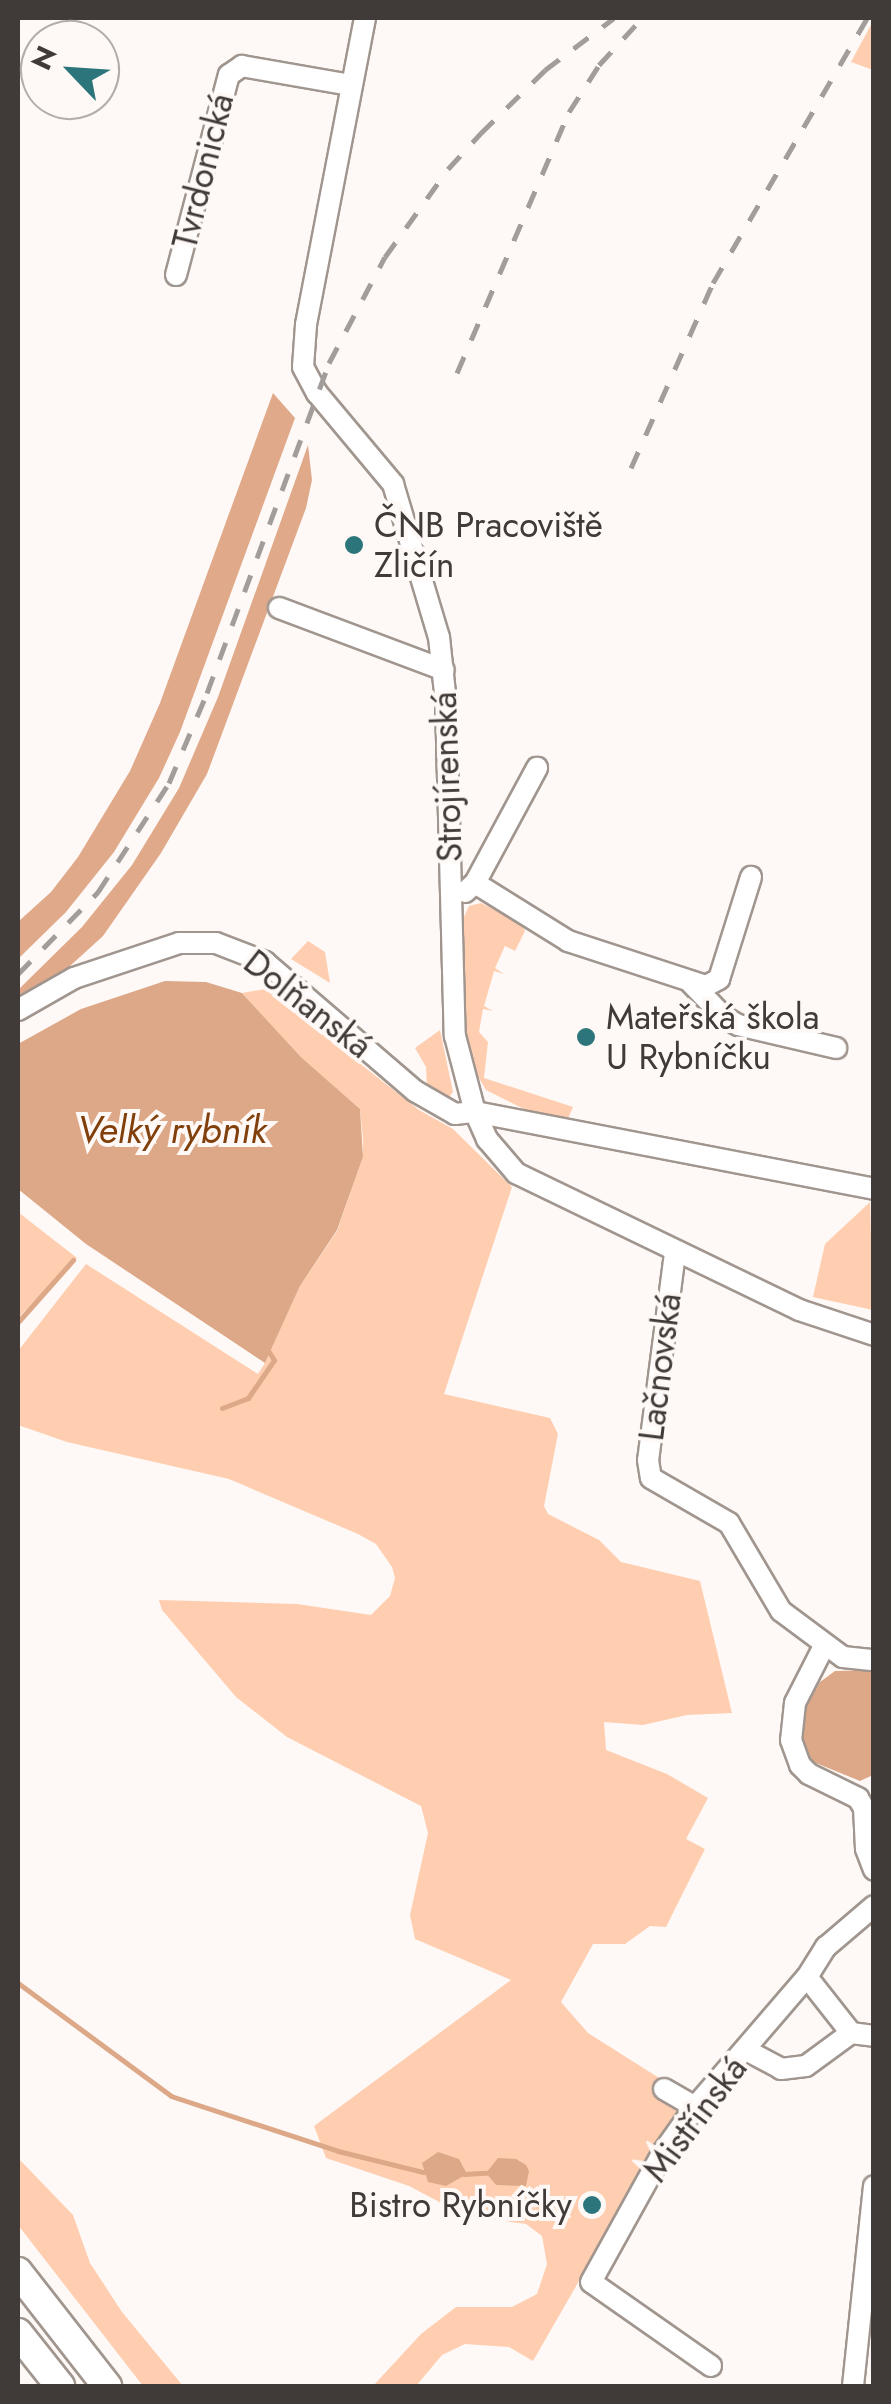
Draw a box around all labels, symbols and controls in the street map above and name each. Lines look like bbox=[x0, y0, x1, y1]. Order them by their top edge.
north arrow bbox=[20, 20, 120, 120]
text: N bbox=[21, 39, 67, 77]
street label: Tvrdonická bbox=[163, 89, 243, 253]
place label: ČNB Pracoviště Zličín bbox=[374, 504, 603, 586]
marker: ČNB Pracoviště Zličín bbox=[343, 534, 365, 556]
street label: Strojírenská bbox=[423, 691, 471, 863]
street label: Dolňanská bbox=[236, 941, 380, 1067]
place label: Mateřská škola U Rybníčku bbox=[606, 996, 820, 1078]
marker: Mateřská škola U Rybníčku bbox=[575, 1026, 597, 1048]
water label: Velký rybník bbox=[77, 1107, 267, 1153]
street label: Lačnovská bbox=[630, 1291, 690, 1443]
street label: Mistřínská bbox=[634, 2048, 756, 2190]
place label: Bistro Rybníčky bbox=[349, 2184, 572, 2226]
marker: Bistro Rybníčky bbox=[581, 2194, 603, 2216]

